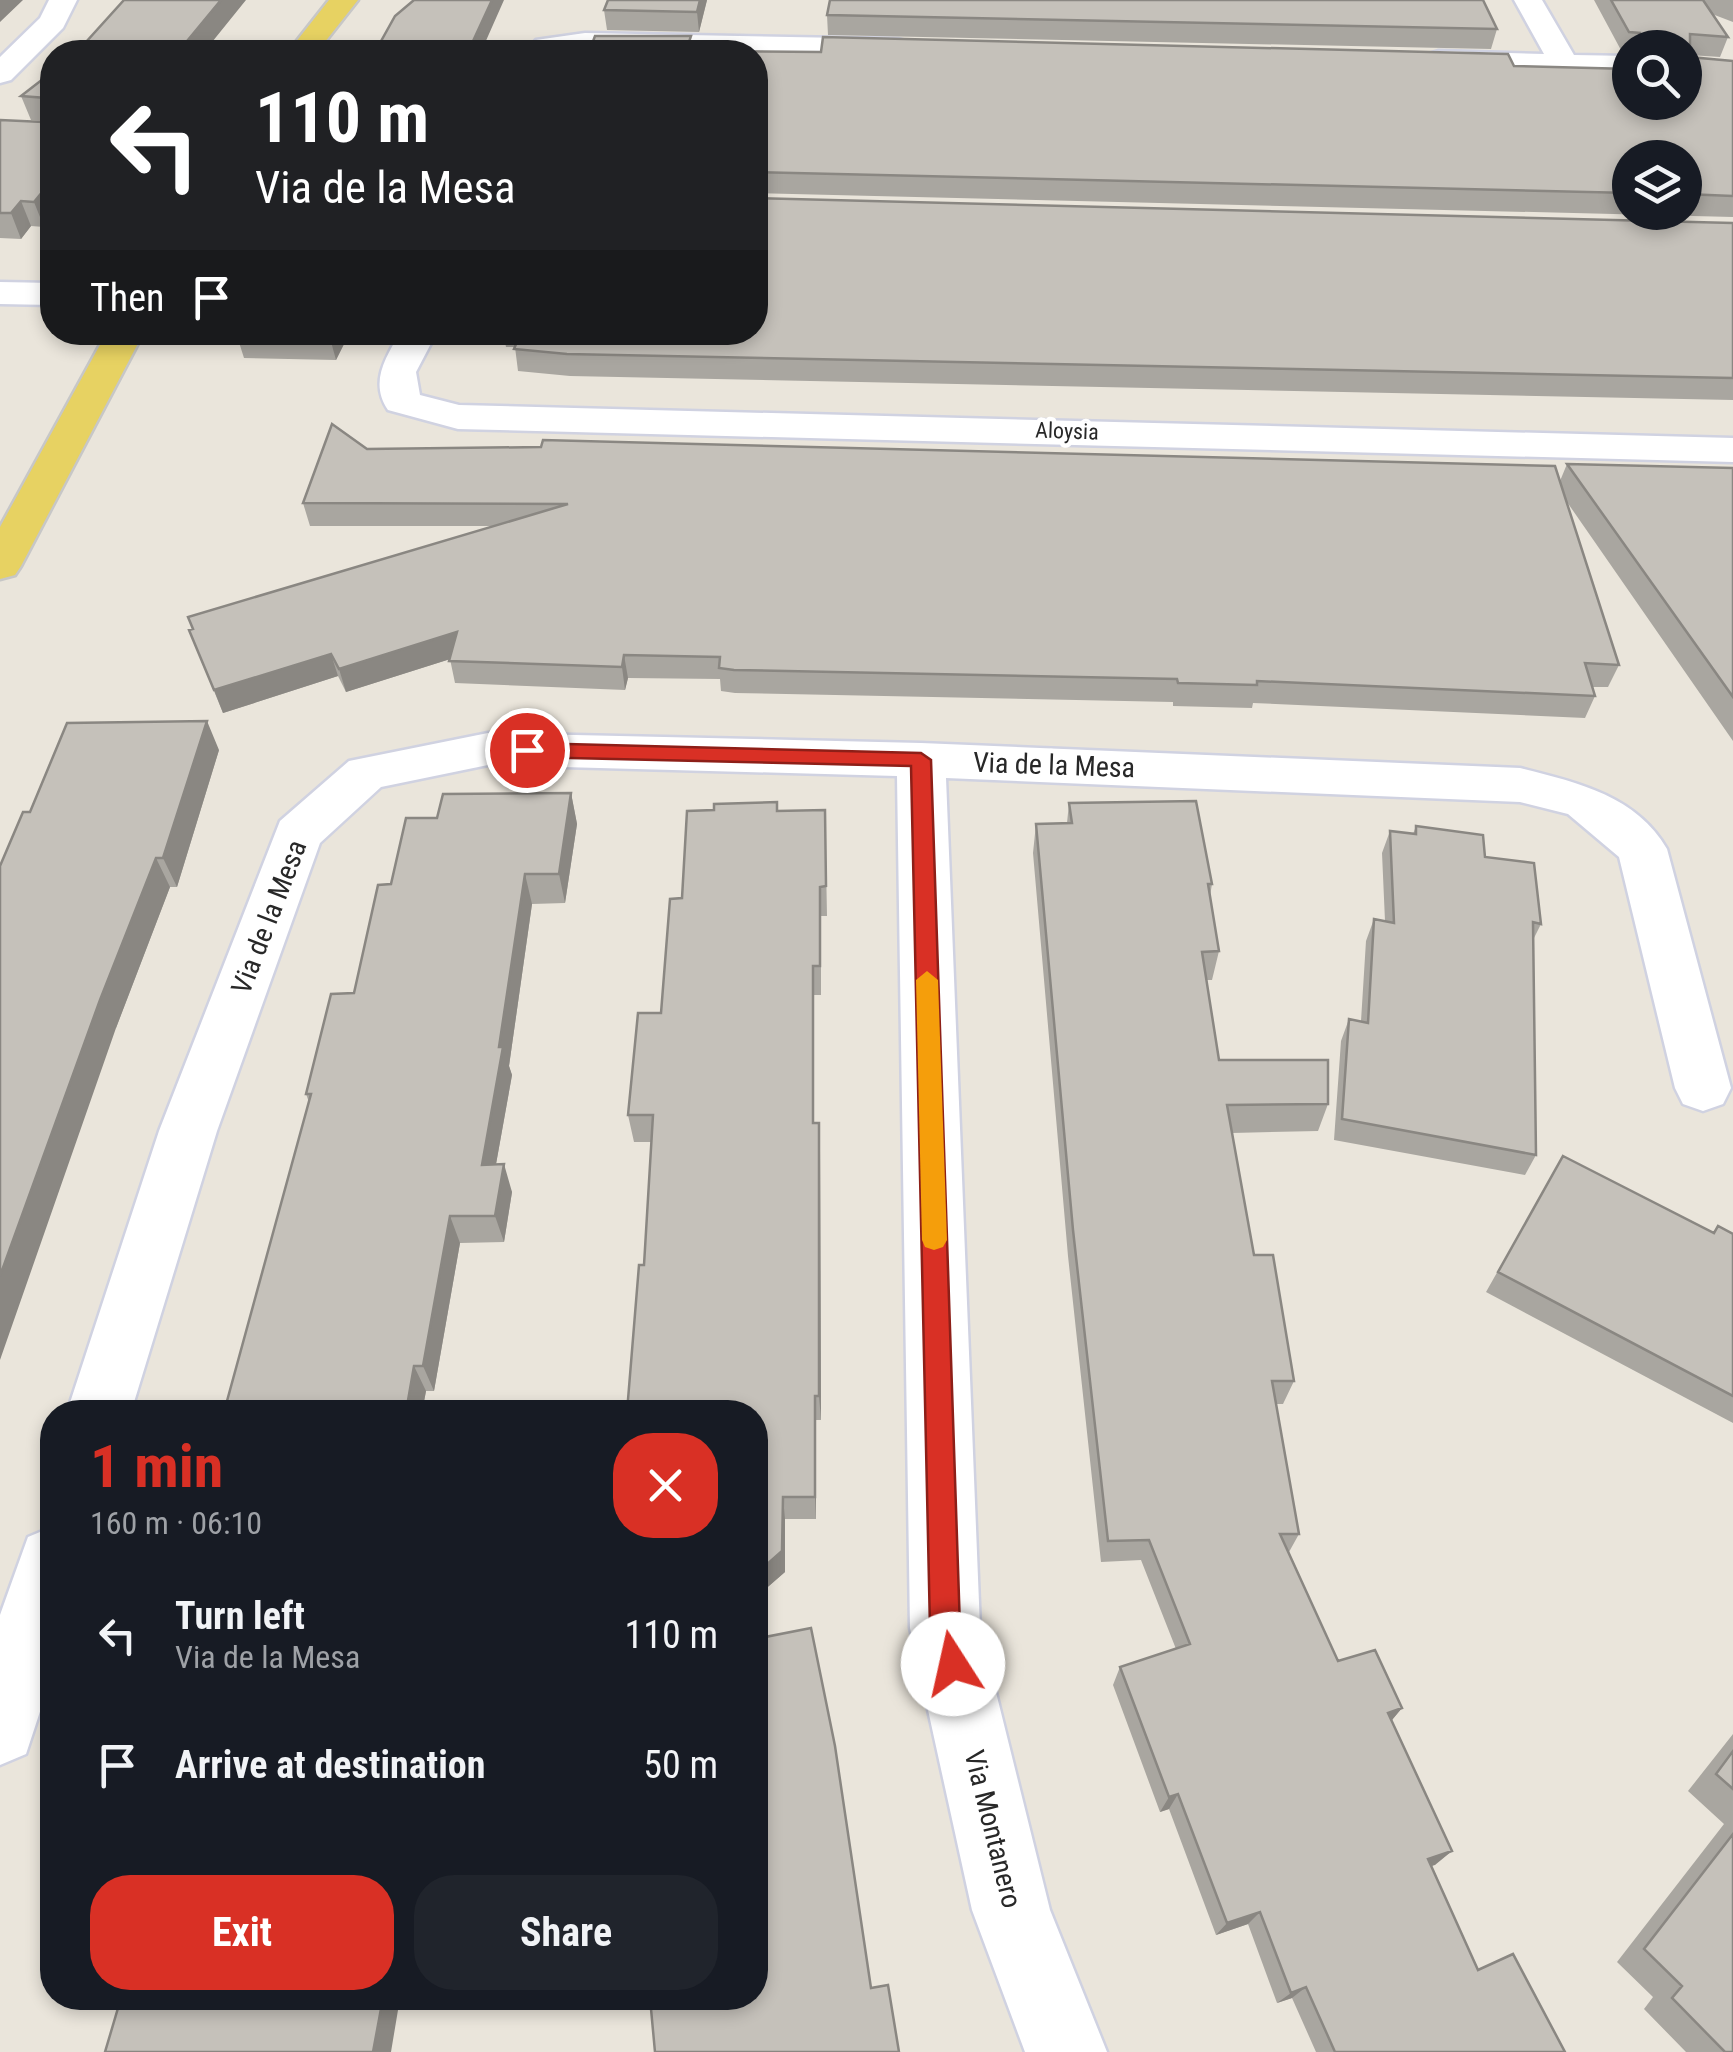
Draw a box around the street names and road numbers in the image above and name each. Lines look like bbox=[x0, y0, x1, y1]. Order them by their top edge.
street label: Aloysia bbox=[1035, 417, 1099, 445]
street label: Via de la Mesa bbox=[972, 746, 1136, 784]
street label: Via de la Mesa bbox=[225, 835, 313, 999]
street label: Via Montanero bbox=[957, 1747, 1029, 1911]

